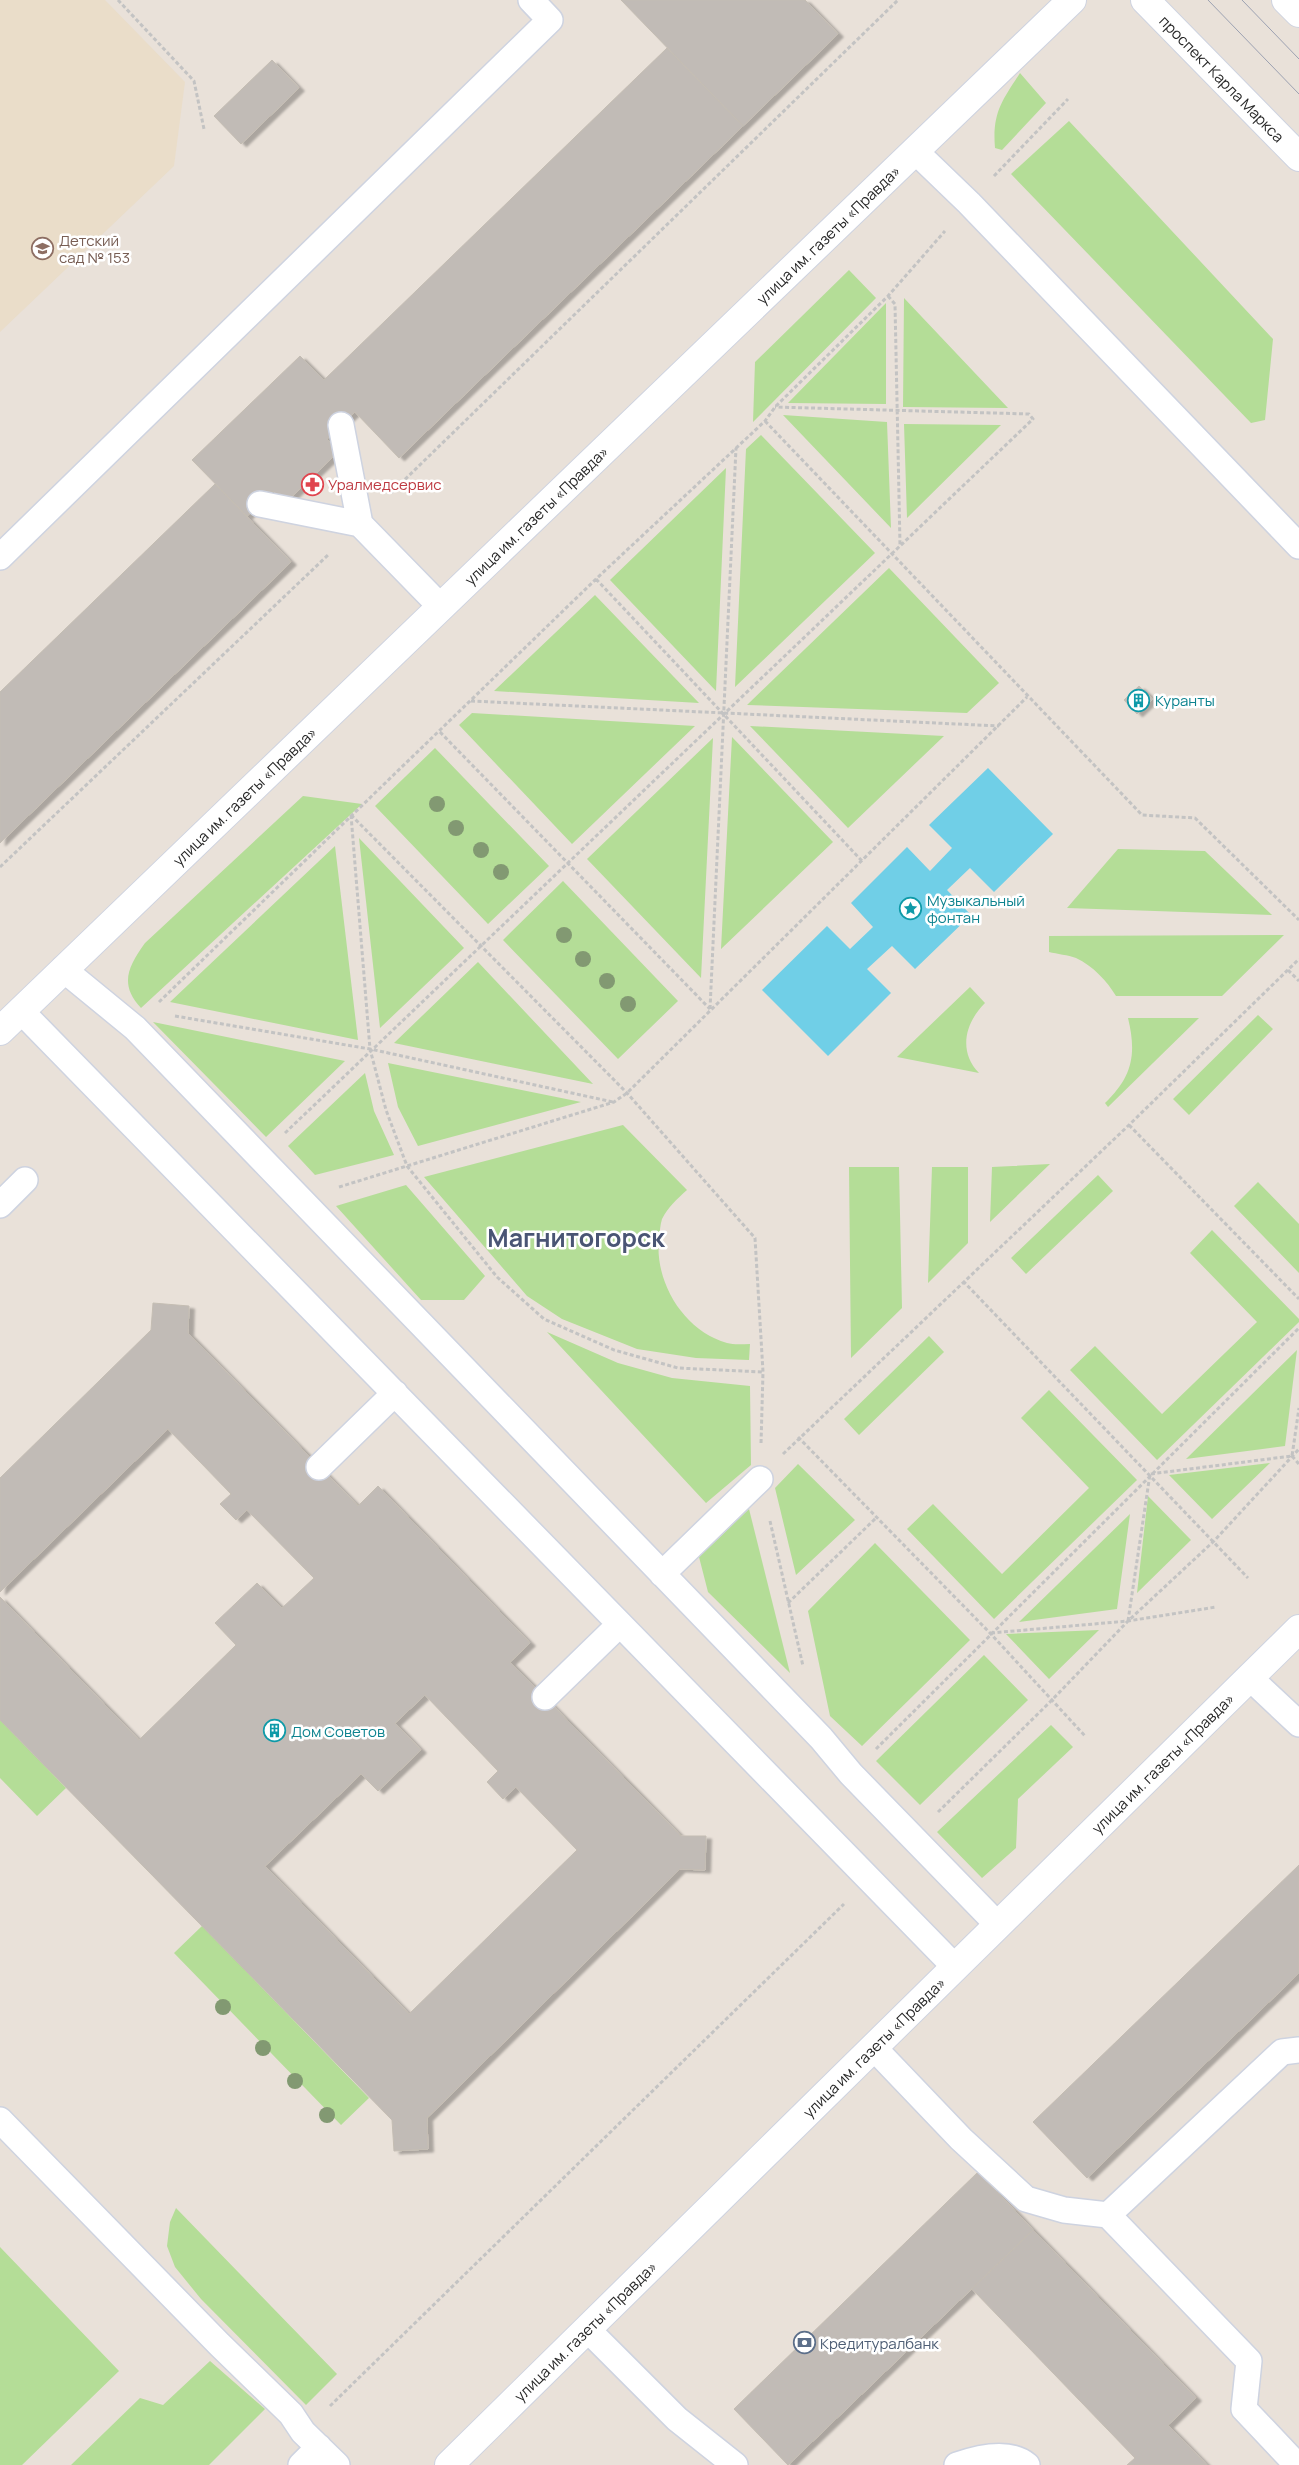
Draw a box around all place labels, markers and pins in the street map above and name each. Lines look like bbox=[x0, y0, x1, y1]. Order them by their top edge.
place label: Детский сад № 153 bbox=[59, 230, 130, 268]
school or university icon: Детский сад № 153 bbox=[31, 237, 55, 261]
pharmacy icon: Уралмедсервис bbox=[300, 472, 324, 496]
place label: Уралмедсервис bbox=[328, 474, 442, 495]
building icon: Куранты bbox=[1127, 688, 1151, 712]
place label: Куранты bbox=[1155, 690, 1215, 711]
place label: Музыкальный фонтан bbox=[927, 890, 1025, 928]
place icon: Музыкальный фонтан bbox=[899, 897, 923, 921]
building icon: Дом Советов bbox=[263, 1719, 287, 1743]
place label: Дом Советов bbox=[291, 1721, 385, 1742]
bank icon: Кредитуралбанк bbox=[792, 2331, 816, 2355]
place label: Кредитуралбанк bbox=[820, 2333, 939, 2354]

